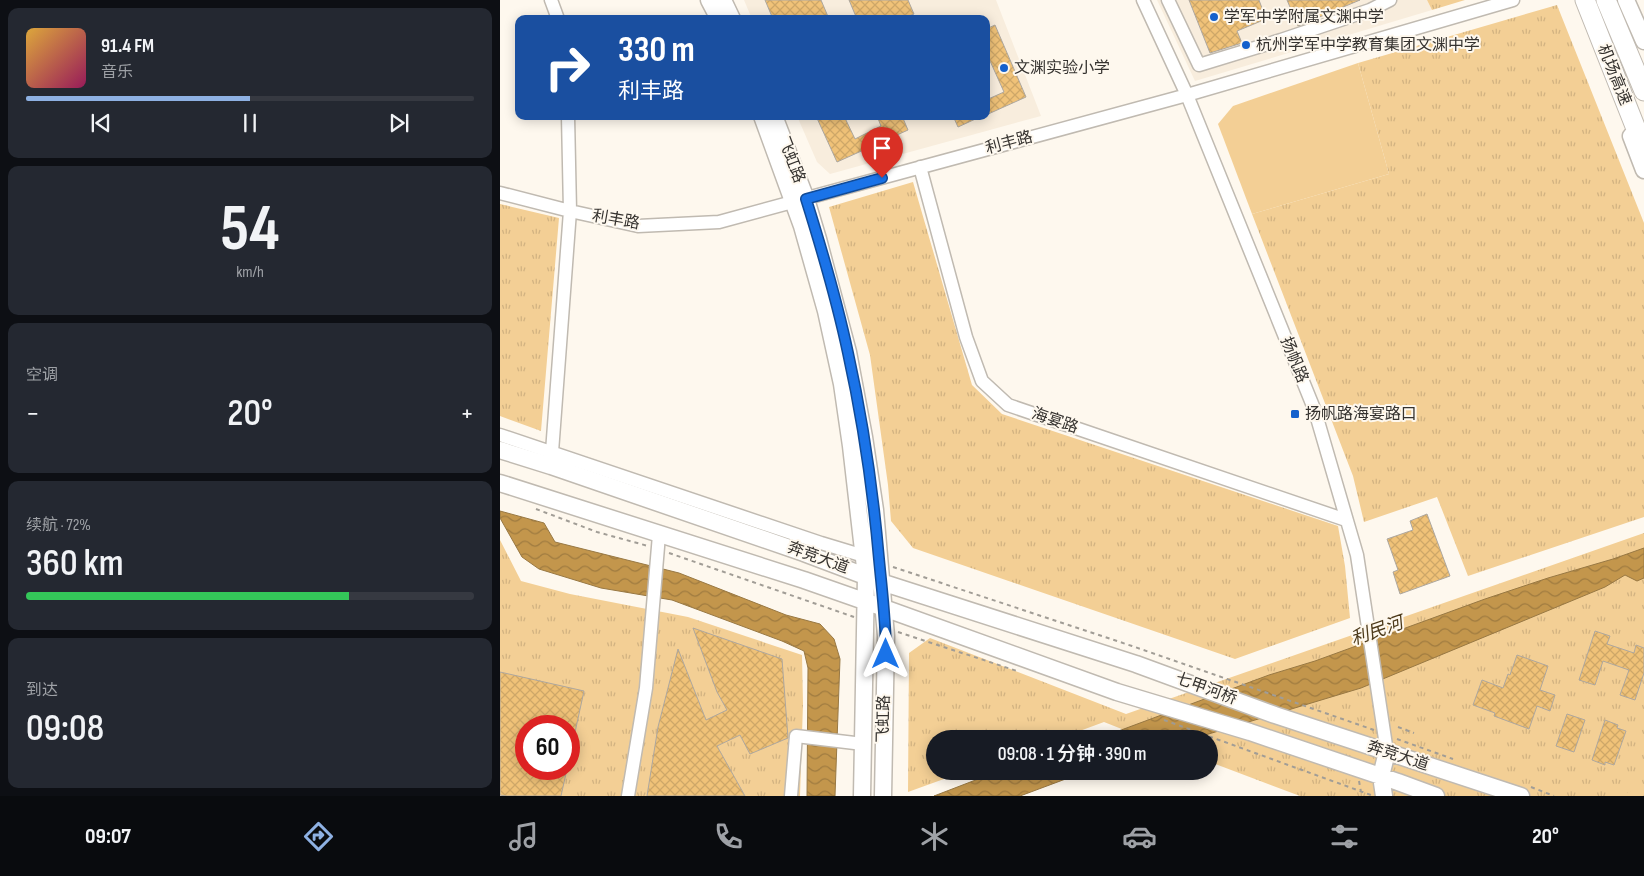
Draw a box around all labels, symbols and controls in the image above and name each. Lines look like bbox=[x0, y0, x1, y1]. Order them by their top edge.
place label: 学军中学附属文渊中学 bbox=[1224, 8, 1384, 27]
marker: 学军中学附属文渊中学 bbox=[1208, 11, 1220, 23]
text: 330 m bbox=[618, 29, 695, 72]
text: 91.4 FM bbox=[101, 35, 154, 58]
icon: right bbox=[535, 35, 600, 100]
place label: 杭州学军中学教育集团文渊中学 bbox=[1256, 36, 1480, 55]
marker: 杭州学军中学教育集团文渊中学 bbox=[1240, 39, 1252, 51]
street label: 机场高速 bbox=[1593, 42, 1635, 108]
place label: 文渊实验小学 bbox=[1014, 59, 1110, 78]
marker: 文渊实验小学 bbox=[998, 62, 1010, 74]
text: 音乐 bbox=[101, 63, 133, 82]
text: 利丰路 bbox=[618, 78, 684, 105]
icon: previous bbox=[87, 109, 115, 137]
icon: pause bbox=[236, 109, 264, 137]
icon: next bbox=[385, 109, 413, 137]
pin bbox=[861, 127, 903, 178]
street label: 利丰路 bbox=[983, 128, 1035, 158]
street label: 飞虹路 bbox=[774, 134, 808, 186]
icon: arrive bbox=[868, 134, 896, 162]
text: 54 bbox=[221, 191, 279, 269]
street label: 利丰路 bbox=[591, 206, 641, 234]
text: km/h bbox=[236, 263, 264, 282]
street label: 扬帆路 bbox=[1276, 334, 1312, 386]
text: 空调 bbox=[26, 366, 58, 385]
text: 20° bbox=[227, 391, 273, 436]
text: − bbox=[26, 397, 40, 430]
text: + bbox=[460, 397, 474, 430]
street label: 海宴路 bbox=[1029, 404, 1081, 438]
place label: 扬帆路海宴路口 bbox=[1305, 405, 1417, 424]
marker: 扬帆路海宴路口 bbox=[1289, 408, 1301, 420]
text: 续航 · 72% bbox=[26, 516, 91, 535]
street label: 奔竞大道 bbox=[785, 538, 851, 578]
text: 360 km bbox=[26, 541, 124, 586]
water label: 利民河 bbox=[1348, 611, 1409, 650]
position arrow bbox=[859, 627, 911, 679]
street label: 七甲河桥 bbox=[1173, 669, 1239, 709]
text: 到达 bbox=[26, 681, 58, 700]
street label: 飞虹路 bbox=[874, 695, 894, 743]
text: 09:08 bbox=[26, 706, 104, 751]
speed limit sign: 60 bbox=[515, 715, 580, 780]
street label: 奔竞大道 bbox=[1365, 737, 1431, 775]
text: 09:08 · 1 分钟 · 390 m bbox=[998, 743, 1146, 766]
icon: directions bbox=[301, 819, 336, 854]
icon: music bbox=[506, 819, 541, 854]
icon: phone bbox=[711, 819, 746, 854]
icon: climate bbox=[917, 819, 952, 854]
icon: car bbox=[1122, 819, 1157, 854]
icon: filters bbox=[1327, 819, 1362, 854]
text: 09:07 bbox=[85, 823, 131, 850]
text: 20° bbox=[1532, 823, 1559, 850]

